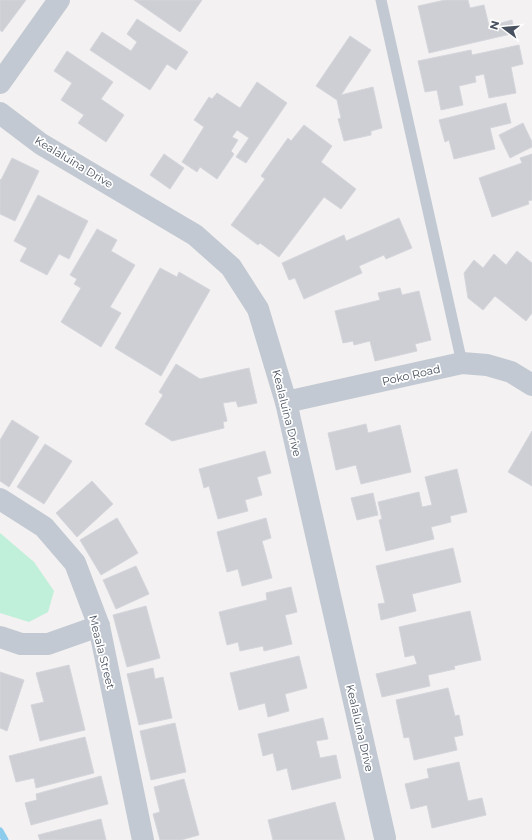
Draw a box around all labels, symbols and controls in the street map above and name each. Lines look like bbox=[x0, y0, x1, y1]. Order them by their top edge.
north arrow bbox=[484, 8, 524, 48]
text: N bbox=[486, 19, 502, 31]
street label: Kealaluina Drive bbox=[32, 133, 116, 191]
street label: Poko Road bbox=[380, 361, 442, 389]
street label: Kealaluina Drive bbox=[269, 368, 305, 458]
street label: Meaala Street bbox=[86, 614, 118, 691]
street label: Kealaluina Drive bbox=[343, 683, 377, 773]

